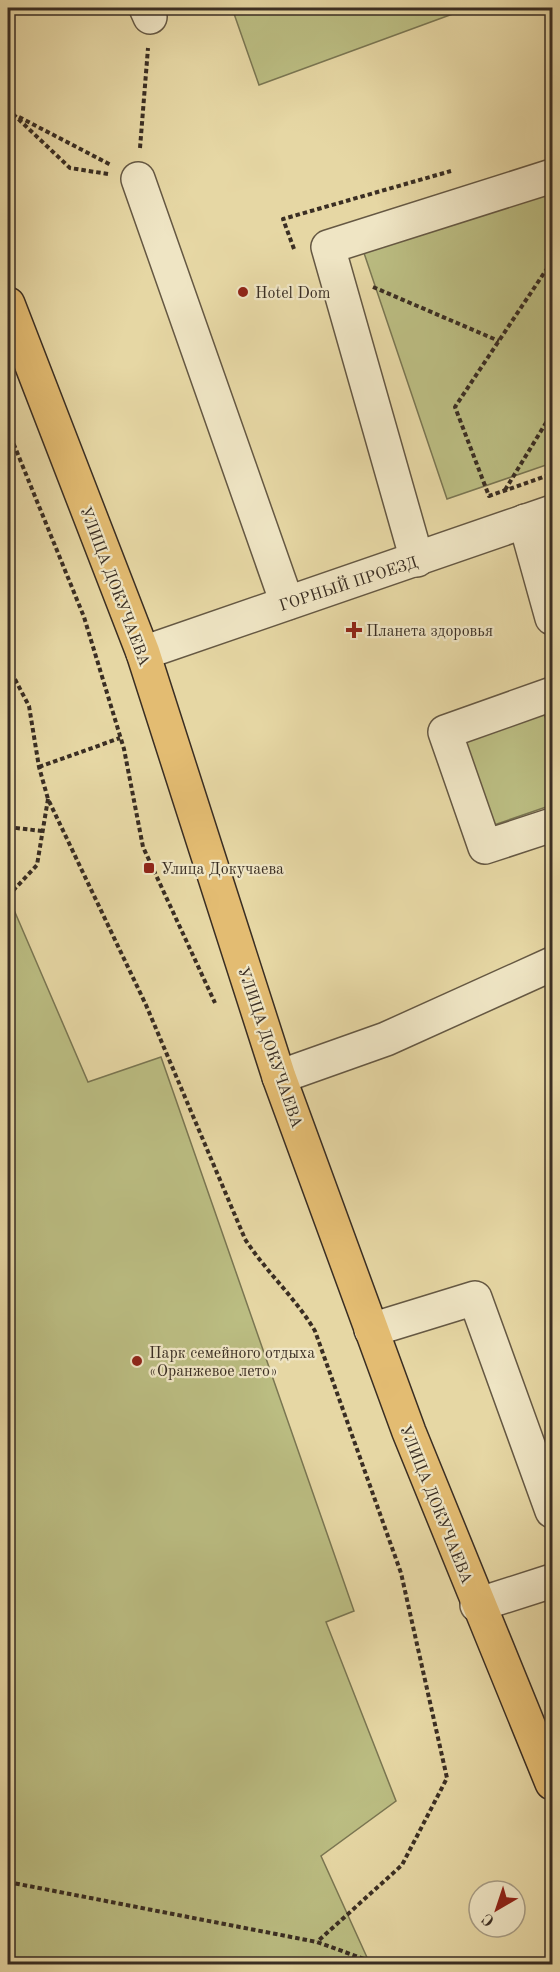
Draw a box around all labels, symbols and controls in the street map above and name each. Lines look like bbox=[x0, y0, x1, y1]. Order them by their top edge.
marker: Hotel Dom bbox=[236, 285, 250, 299]
place label: Hotel Dom bbox=[255, 286, 331, 302]
street label: УЛИЦА ДОКУЧАЕВА bbox=[76, 505, 152, 669]
street label: ГОРНЫЙ ПРОЕЗД bbox=[276, 551, 420, 615]
marker: Планета здоровья bbox=[347, 623, 361, 637]
place label: Планета здоровья bbox=[366, 624, 493, 640]
marker: Улица Докучаева bbox=[142, 861, 156, 875]
place label: Улица Докучаева bbox=[161, 862, 284, 878]
street label: УЛИЦА ДОКУЧАЕВА bbox=[234, 965, 304, 1130]
place label: Парк семейного отдыха «Оранжевое лето» bbox=[149, 1346, 315, 1380]
marker: Парк семейного отдыха «Оранжевое лето» bbox=[130, 1354, 144, 1368]
street label: УЛИЦА ДОКУЧАЕВА bbox=[396, 1423, 474, 1586]
north arrow bbox=[467, 1879, 527, 1939]
text: С bbox=[480, 1910, 498, 1929]

